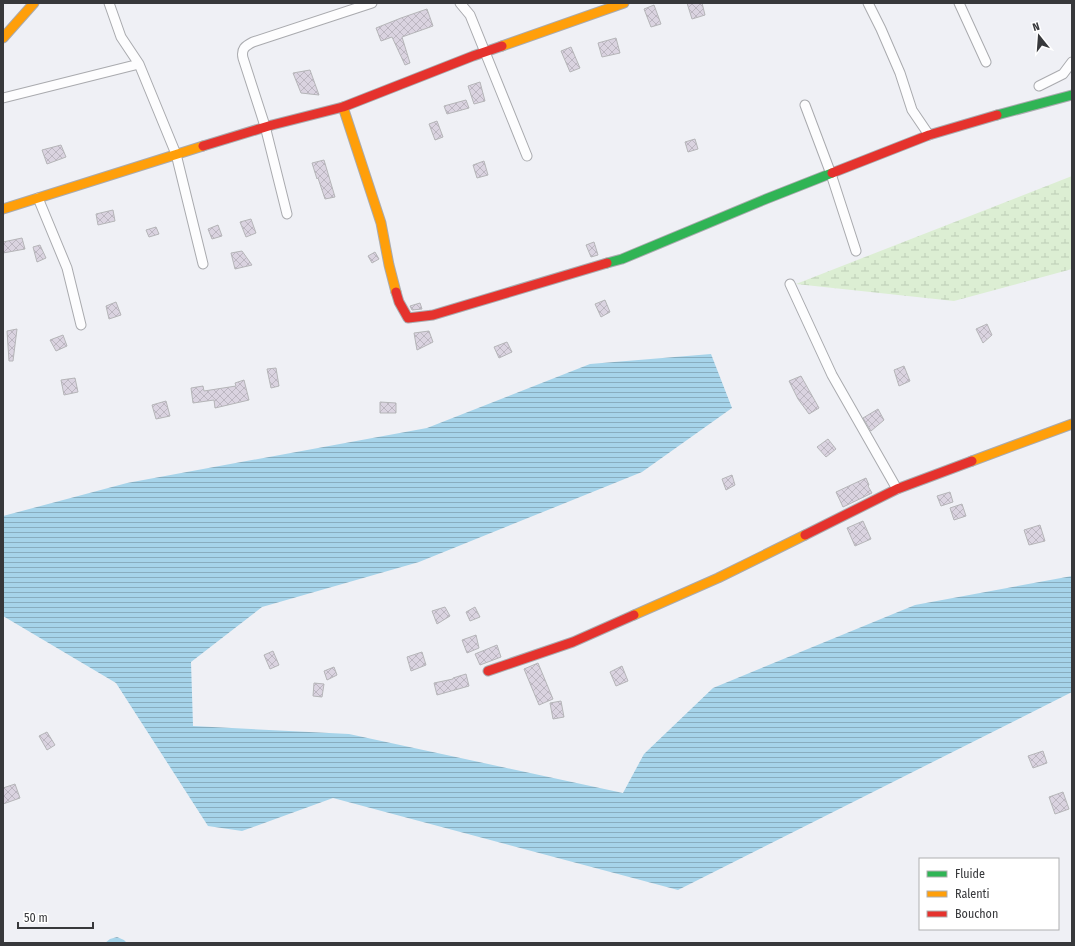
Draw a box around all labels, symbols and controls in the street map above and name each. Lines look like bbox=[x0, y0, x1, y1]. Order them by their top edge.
north arrow bbox=[1019, 16, 1059, 56]
text: N bbox=[1031, 20, 1041, 34]
legend bbox=[919, 858, 1059, 930]
text: Fluide bbox=[955, 867, 985, 881]
text: Ralenti bbox=[955, 887, 990, 901]
scale bar bbox=[18, 904, 93, 930]
text: Bouchon bbox=[955, 907, 998, 921]
text: 50 m bbox=[24, 911, 48, 925]

